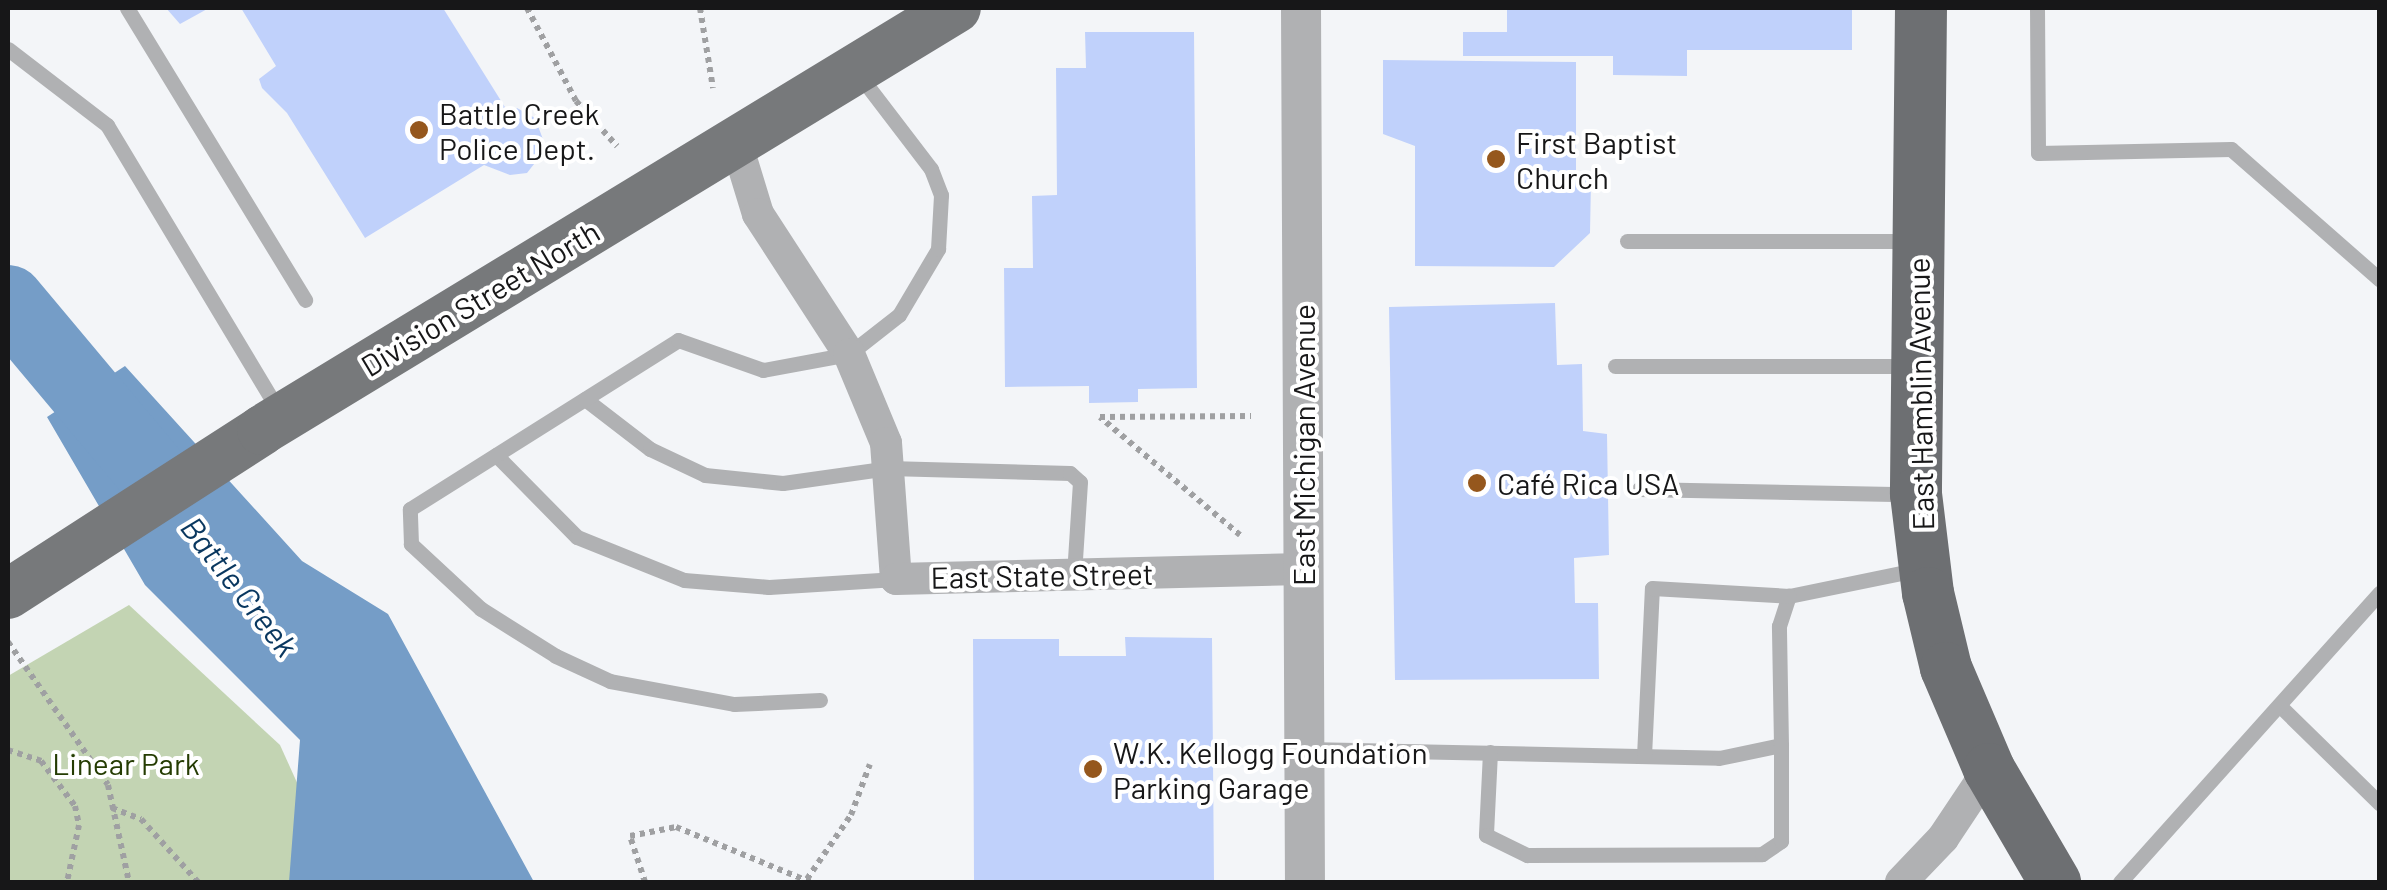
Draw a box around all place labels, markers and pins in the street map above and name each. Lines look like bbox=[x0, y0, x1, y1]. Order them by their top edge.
place label: Battle Creek Police Dept. bbox=[439, 95, 600, 166]
marker: Battle Creek Police Dept. bbox=[408, 119, 430, 141]
place label: First Baptist Church bbox=[1516, 124, 1677, 194]
marker: First Baptist Church bbox=[1485, 148, 1507, 170]
place label: Café Rica USA bbox=[1497, 465, 1680, 501]
marker: Café Rica USA bbox=[1466, 472, 1488, 494]
place label: W.K. Kellogg Foundation Parking Garage bbox=[1113, 734, 1428, 804]
marker: W.K. Kellogg Foundation Parking Garage bbox=[1082, 758, 1104, 780]

